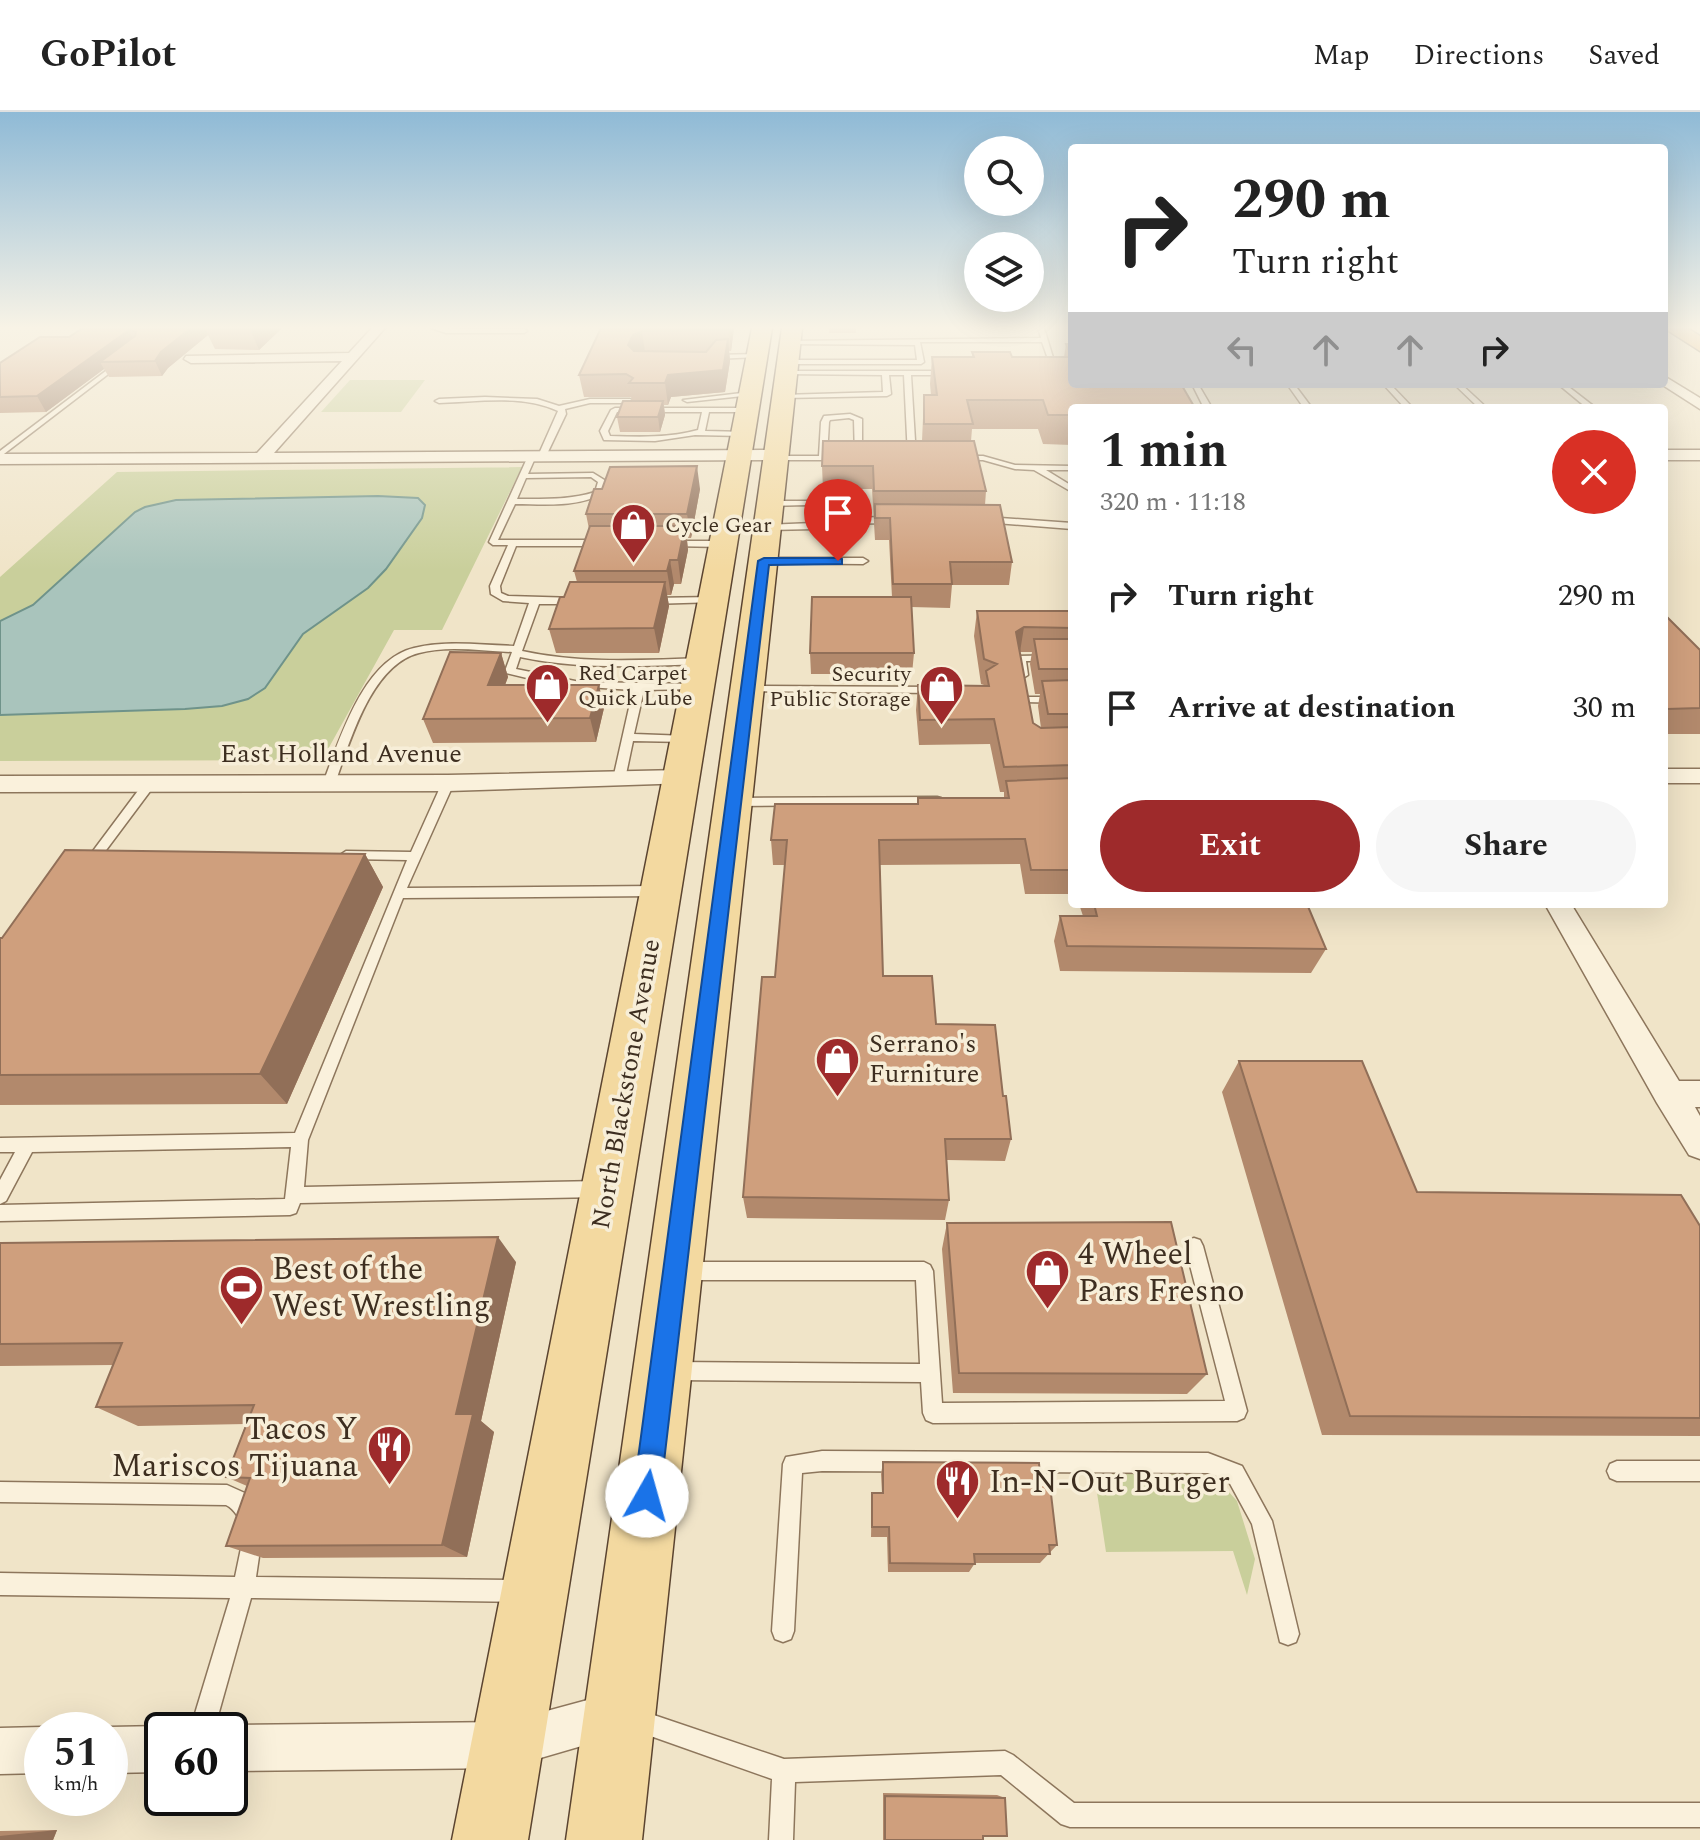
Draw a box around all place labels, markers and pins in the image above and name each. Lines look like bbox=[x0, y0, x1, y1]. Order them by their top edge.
pin bbox=[804, 479, 872, 561]
shop icon: Cycle Gear bbox=[610, 501, 658, 564]
place label: Cycle Gear bbox=[665, 509, 772, 542]
place label: Red Carpet Quick Lube bbox=[578, 657, 693, 715]
place label: Security Public Storage bbox=[769, 658, 912, 716]
shop icon: Red Carpet Quick Lube bbox=[523, 662, 571, 725]
shop icon: Security Public Storage bbox=[918, 663, 966, 726]
place label: Serrano's Furniture bbox=[869, 1024, 979, 1094]
shop icon: Serrano's Furniture bbox=[814, 1035, 862, 1098]
place label: 4 Wheel Pars Fresno bbox=[1078, 1230, 1245, 1316]
place label: Best of the West Wrestling bbox=[272, 1245, 491, 1331]
shop icon: 4 Wheel Pars Fresno bbox=[1023, 1248, 1071, 1311]
sports icon: Best of the West Wrestling bbox=[217, 1263, 265, 1326]
place label: Tacos Y Mariscos Tijuana bbox=[111, 1405, 358, 1491]
restaurant icon: Tacos Y Mariscos Tijuana bbox=[365, 1423, 413, 1486]
restaurant icon: In-N-Out Burger bbox=[934, 1458, 982, 1521]
place label: In-N-Out Burger bbox=[989, 1458, 1230, 1507]

